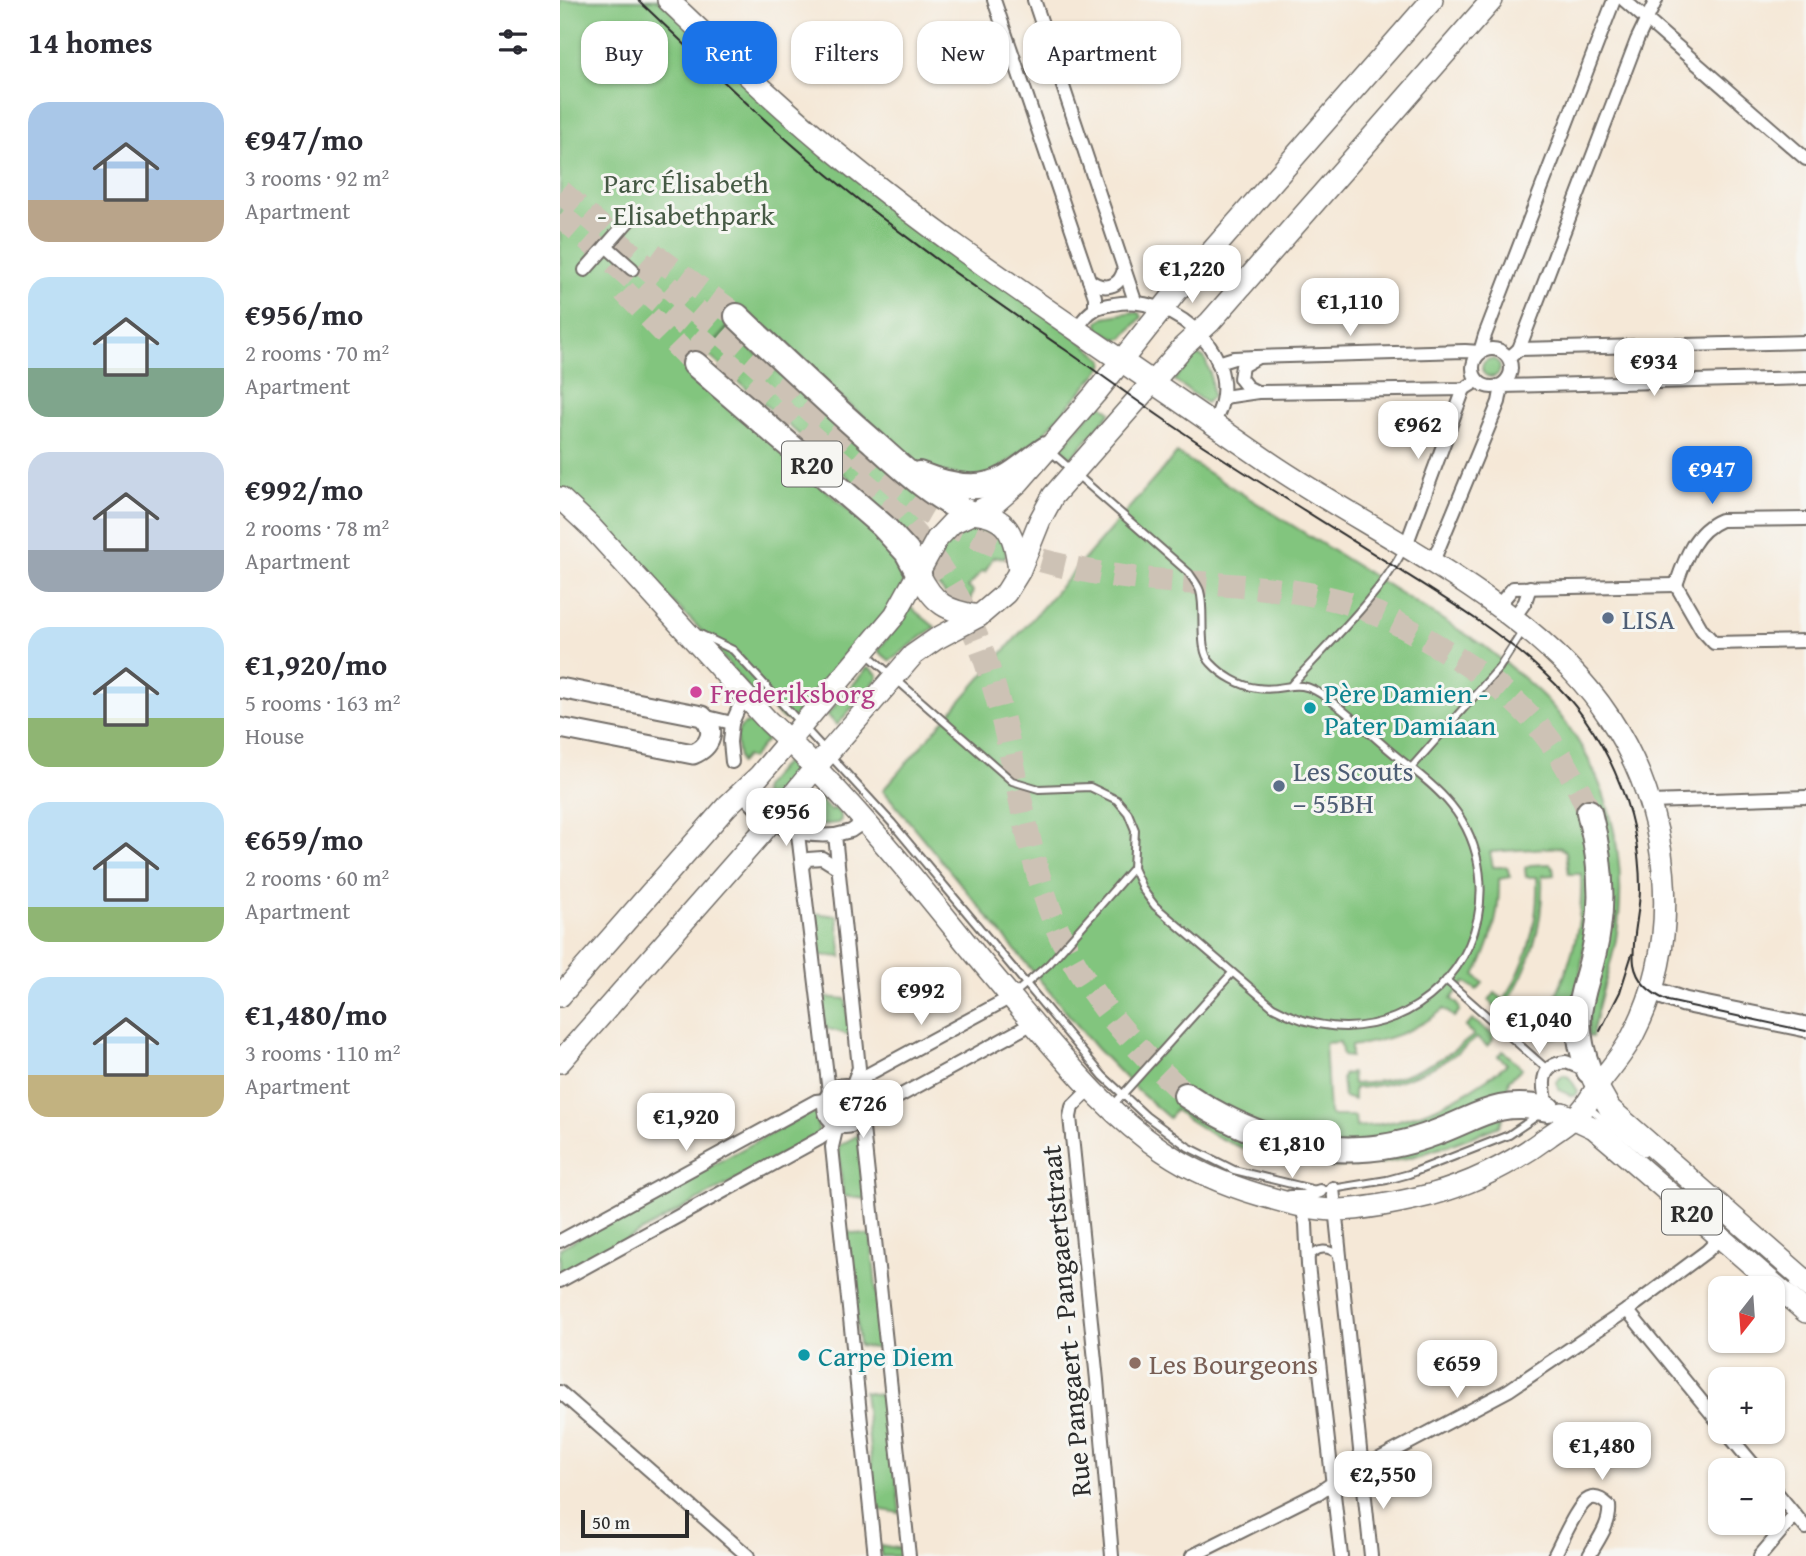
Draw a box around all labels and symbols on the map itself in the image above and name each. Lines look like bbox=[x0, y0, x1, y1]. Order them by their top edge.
park label: Parc Élisabeth - Elisabethpark bbox=[597, 162, 775, 235]
pin: €1,220 bbox=[1135, 246, 1249, 305]
pin: €1,110 bbox=[1293, 278, 1407, 338]
pin: €934 bbox=[1613, 338, 1695, 398]
pin: €962 bbox=[1377, 402, 1459, 461]
road number: R20 bbox=[782, 442, 842, 486]
pin: €947 bbox=[1671, 447, 1753, 506]
place label: LISA bbox=[1622, 598, 1675, 639]
marker: LISA bbox=[1600, 610, 1616, 626]
place label: Frederiksborg bbox=[710, 672, 875, 713]
place label: Père Damien - Pater Damiaan bbox=[1324, 672, 1496, 745]
marker: Frederiksborg bbox=[688, 684, 704, 700]
marker: Père Damien - Pater Damiaan bbox=[1302, 700, 1318, 716]
place label: Les Scouts – 55BH bbox=[1293, 750, 1414, 823]
marker: Les Scouts – 55BH bbox=[1271, 778, 1287, 794]
pin: €956 bbox=[745, 788, 827, 848]
pin: €992 bbox=[880, 968, 962, 1027]
pin: €1,040 bbox=[1482, 996, 1596, 1056]
pin: €726 bbox=[822, 1080, 904, 1140]
pin: €1,920 bbox=[629, 1094, 743, 1153]
pin: €1,810 bbox=[1235, 1120, 1349, 1180]
street label: Rue Pangaert - Pangaertstraat bbox=[1029, 1143, 1101, 1498]
road number: R20 bbox=[1662, 1190, 1722, 1234]
north arrow bbox=[1708, 1276, 1785, 1353]
place label: Carpe Diem bbox=[818, 1335, 953, 1376]
pin: €659 bbox=[1416, 1340, 1498, 1400]
place label: Les Bourgeons bbox=[1149, 1343, 1318, 1384]
marker: Carpe Diem bbox=[796, 1347, 812, 1363]
marker: Les Bourgeons bbox=[1127, 1355, 1143, 1371]
pin: €1,480 bbox=[1545, 1422, 1659, 1482]
pin: €2,550 bbox=[1326, 1452, 1440, 1511]
scale bar bbox=[581, 1507, 690, 1539]

